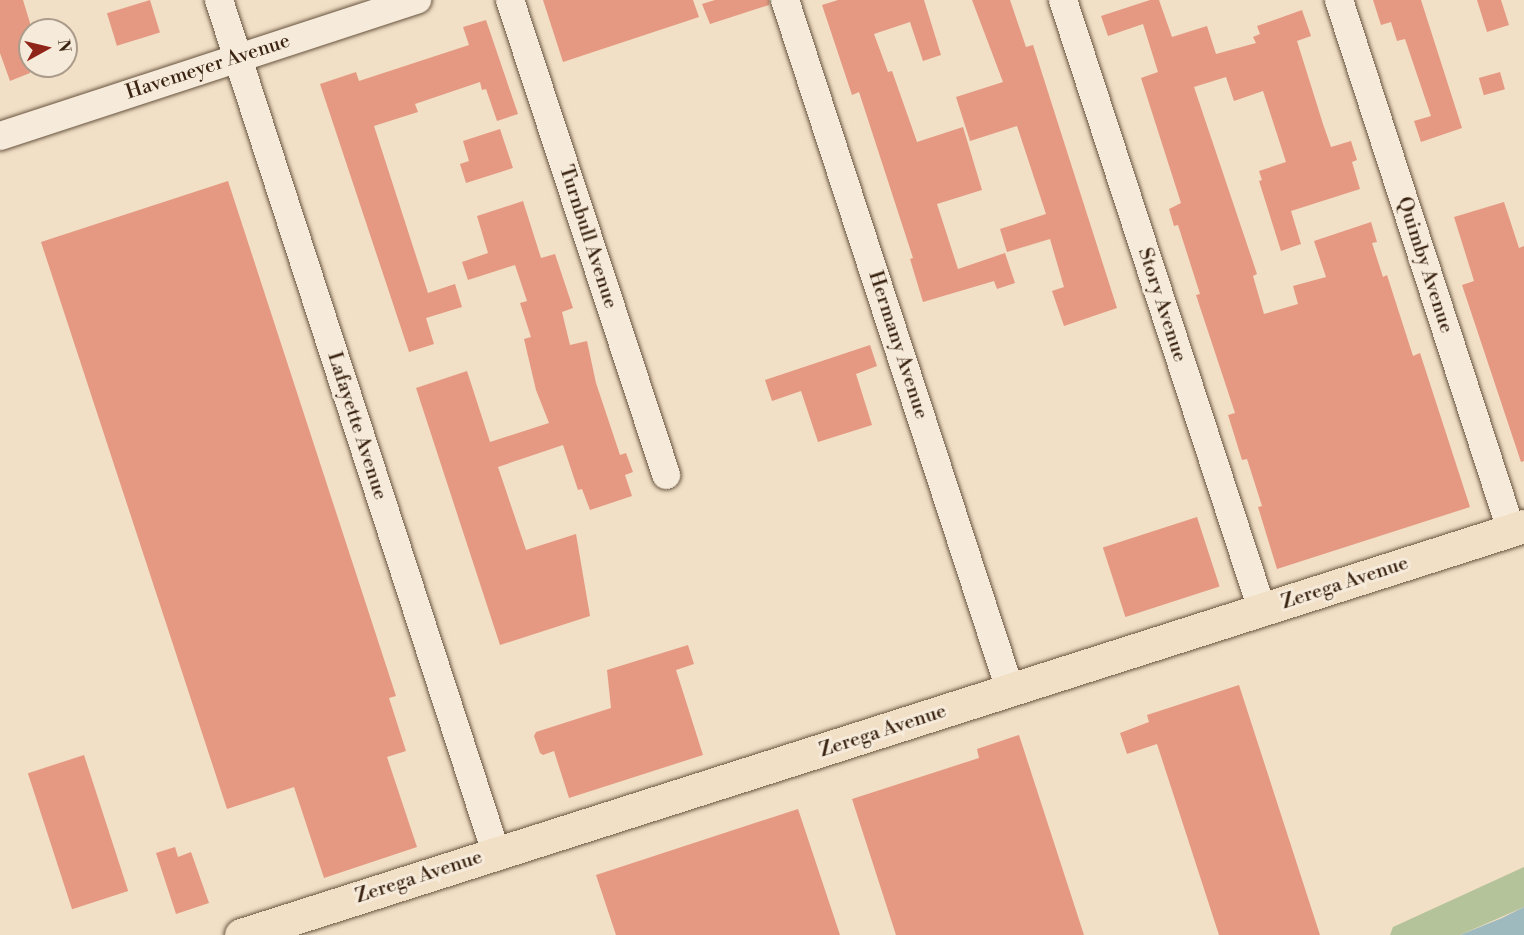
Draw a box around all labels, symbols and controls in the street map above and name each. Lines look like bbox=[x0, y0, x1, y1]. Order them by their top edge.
north arrow bbox=[18, 18, 78, 78]
street label: Havemeyer Avenue bbox=[123, 29, 293, 105]
text: N bbox=[53, 38, 75, 53]
street label: Turnbull Avenue bbox=[554, 162, 622, 312]
street label: Quimby Avenue bbox=[1392, 194, 1458, 336]
street label: Story Avenue bbox=[1132, 245, 1192, 365]
street label: Hermany Avenue bbox=[863, 268, 933, 422]
street label: Lafayette Avenue bbox=[322, 349, 392, 503]
street label: Zerega Avenue bbox=[1278, 551, 1412, 615]
street label: Zerega Avenue bbox=[816, 699, 950, 763]
street label: Zerega Avenue bbox=[352, 845, 486, 909]

